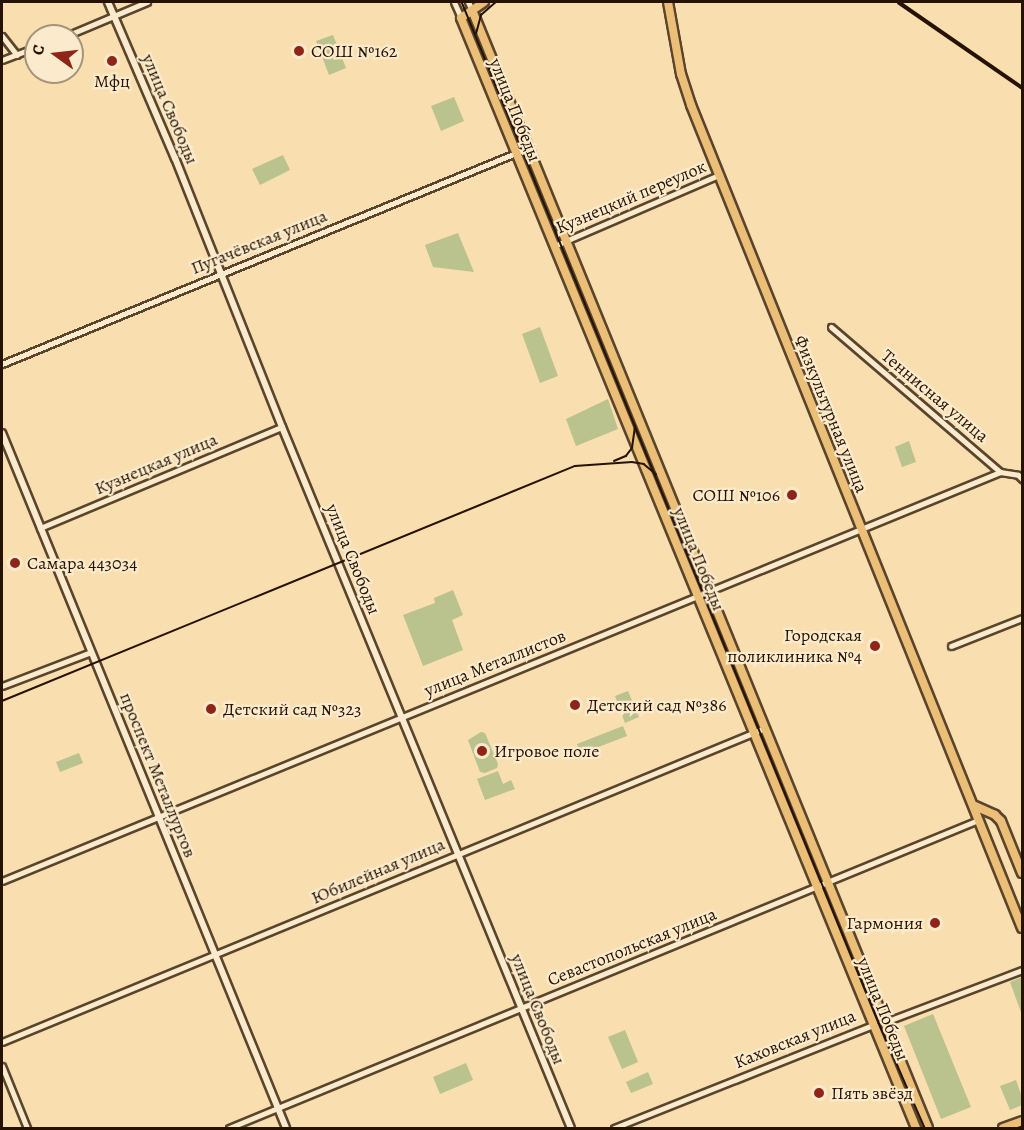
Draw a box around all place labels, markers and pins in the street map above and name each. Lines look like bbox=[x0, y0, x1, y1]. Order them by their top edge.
place label: СОШ №162 bbox=[311, 40, 397, 62]
marker: СОШ №162 bbox=[292, 44, 306, 58]
marker: Мфц bbox=[105, 54, 119, 68]
place label: Мфц bbox=[94, 70, 130, 92]
place label: СОШ №106 bbox=[693, 484, 780, 506]
marker: СОШ №106 bbox=[785, 488, 799, 502]
place label: Самара 443034 bbox=[27, 552, 137, 574]
marker: Самара 443034 bbox=[8, 556, 22, 570]
place label: Городская поликлиника №4 bbox=[727, 625, 862, 668]
marker: Городская поликлиника №4 bbox=[866, 637, 884, 655]
place label: Детский сад №386 bbox=[587, 694, 726, 716]
place label: Детский сад №323 bbox=[223, 698, 361, 720]
marker: Детский сад №386 bbox=[568, 698, 582, 712]
marker: Детский сад №323 bbox=[204, 702, 218, 716]
place label: Игровое поле bbox=[494, 740, 599, 762]
marker: Игровое поле bbox=[475, 744, 489, 758]
place label: Гармония bbox=[847, 912, 923, 934]
marker: Гармония bbox=[928, 916, 942, 930]
place label: Пять звёзд bbox=[831, 1082, 913, 1104]
marker: Пять звёзд bbox=[812, 1086, 826, 1100]

